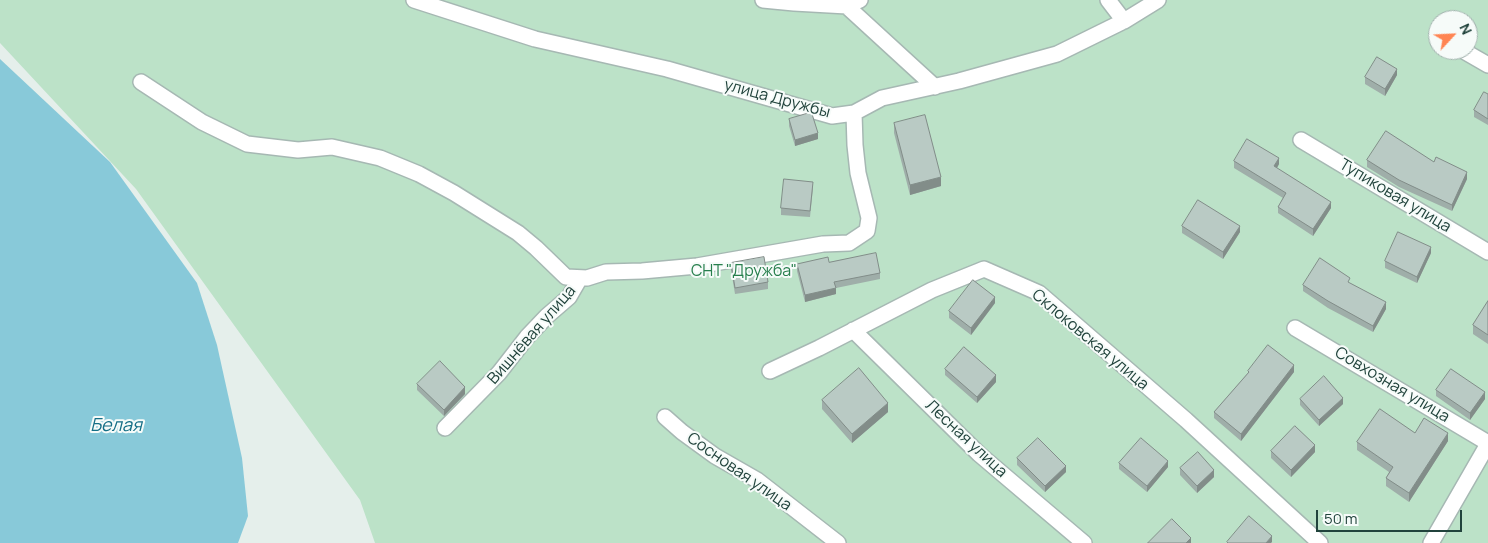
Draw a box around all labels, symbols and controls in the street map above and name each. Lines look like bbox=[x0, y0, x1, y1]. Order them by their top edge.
north arrow bbox=[1428, 10, 1478, 60]
text: N bbox=[1455, 20, 1477, 37]
street label: улица Дружбы bbox=[722, 76, 832, 122]
street label: Тупиковая улица bbox=[1336, 155, 1454, 237]
park label: СНТ "Дружба" bbox=[691, 262, 797, 282]
street label: Вишнёвая улица bbox=[484, 282, 580, 388]
street label: Склоковская улица bbox=[1028, 286, 1152, 394]
street label: Совхозная улица bbox=[1331, 343, 1453, 427]
street label: Лесная улица bbox=[921, 396, 1011, 482]
water label: Белая bbox=[90, 415, 142, 437]
street label: Сосновая улица bbox=[683, 429, 795, 515]
scale bar bbox=[1318, 500, 1464, 532]
text: 50 m bbox=[1324, 508, 1358, 529]

